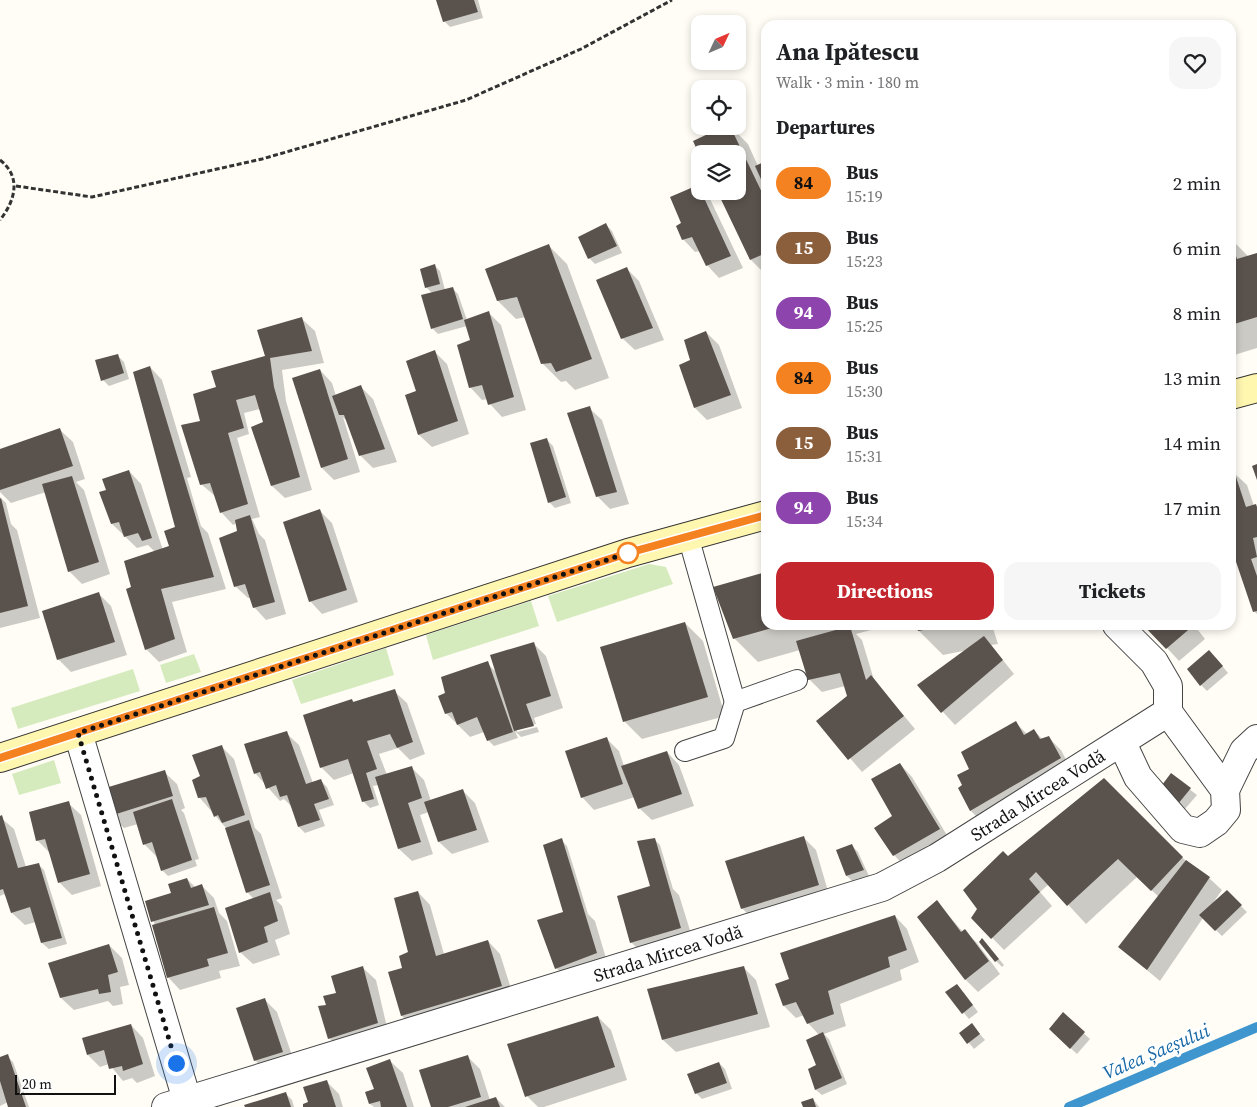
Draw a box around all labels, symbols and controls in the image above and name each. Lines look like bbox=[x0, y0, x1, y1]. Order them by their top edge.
north arrow bbox=[691, 15, 746, 70]
map controls bbox=[691, 15, 746, 200]
text: Ana Ipătescu bbox=[776, 35, 919, 68]
button: heart bbox=[1169, 37, 1221, 89]
text: Walk · 3 min · 180 m bbox=[776, 71, 919, 93]
button: locate bbox=[691, 80, 746, 135]
text: Departures bbox=[776, 114, 875, 140]
button: layers bbox=[691, 145, 746, 200]
text: Bus bbox=[846, 159, 878, 185]
text: 84 bbox=[794, 170, 813, 195]
text: 2 min bbox=[1173, 170, 1221, 196]
text: 15:19 bbox=[846, 185, 883, 207]
text: Bus bbox=[846, 224, 878, 250]
text: 15 bbox=[794, 235, 813, 260]
text: 6 min bbox=[1173, 235, 1221, 261]
text: 15:23 bbox=[846, 250, 883, 272]
text: Bus bbox=[846, 289, 878, 315]
text: 94 bbox=[794, 300, 813, 325]
text: 8 min bbox=[1173, 300, 1221, 326]
text: 15:25 bbox=[846, 315, 883, 337]
text: Bus bbox=[846, 354, 878, 380]
text: 84 bbox=[794, 365, 813, 390]
text: 13 min bbox=[1163, 365, 1221, 391]
text: 15:30 bbox=[846, 380, 883, 402]
text: Bus bbox=[846, 419, 878, 445]
text: 15 bbox=[794, 430, 813, 455]
text: 14 min bbox=[1163, 430, 1221, 456]
text: 15:31 bbox=[846, 445, 883, 467]
text: Bus bbox=[846, 484, 878, 510]
text: 94 bbox=[794, 495, 813, 520]
text: 17 min bbox=[1163, 495, 1221, 521]
text: 15:34 bbox=[846, 510, 883, 532]
unlabelled marker bbox=[617, 542, 639, 564]
button: Directions bbox=[776, 562, 994, 620]
button: Tickets bbox=[1004, 562, 1221, 620]
street label: Strada Mircea Vodă bbox=[965, 742, 1110, 846]
street label: Strada Mircea Vodă bbox=[590, 918, 746, 987]
water label: Valea Șaeșului bbox=[1099, 1017, 1214, 1085]
your location bbox=[164, 1051, 189, 1076]
scale bar bbox=[15, 1072, 116, 1095]
text: 20 m bbox=[22, 1074, 52, 1094]

